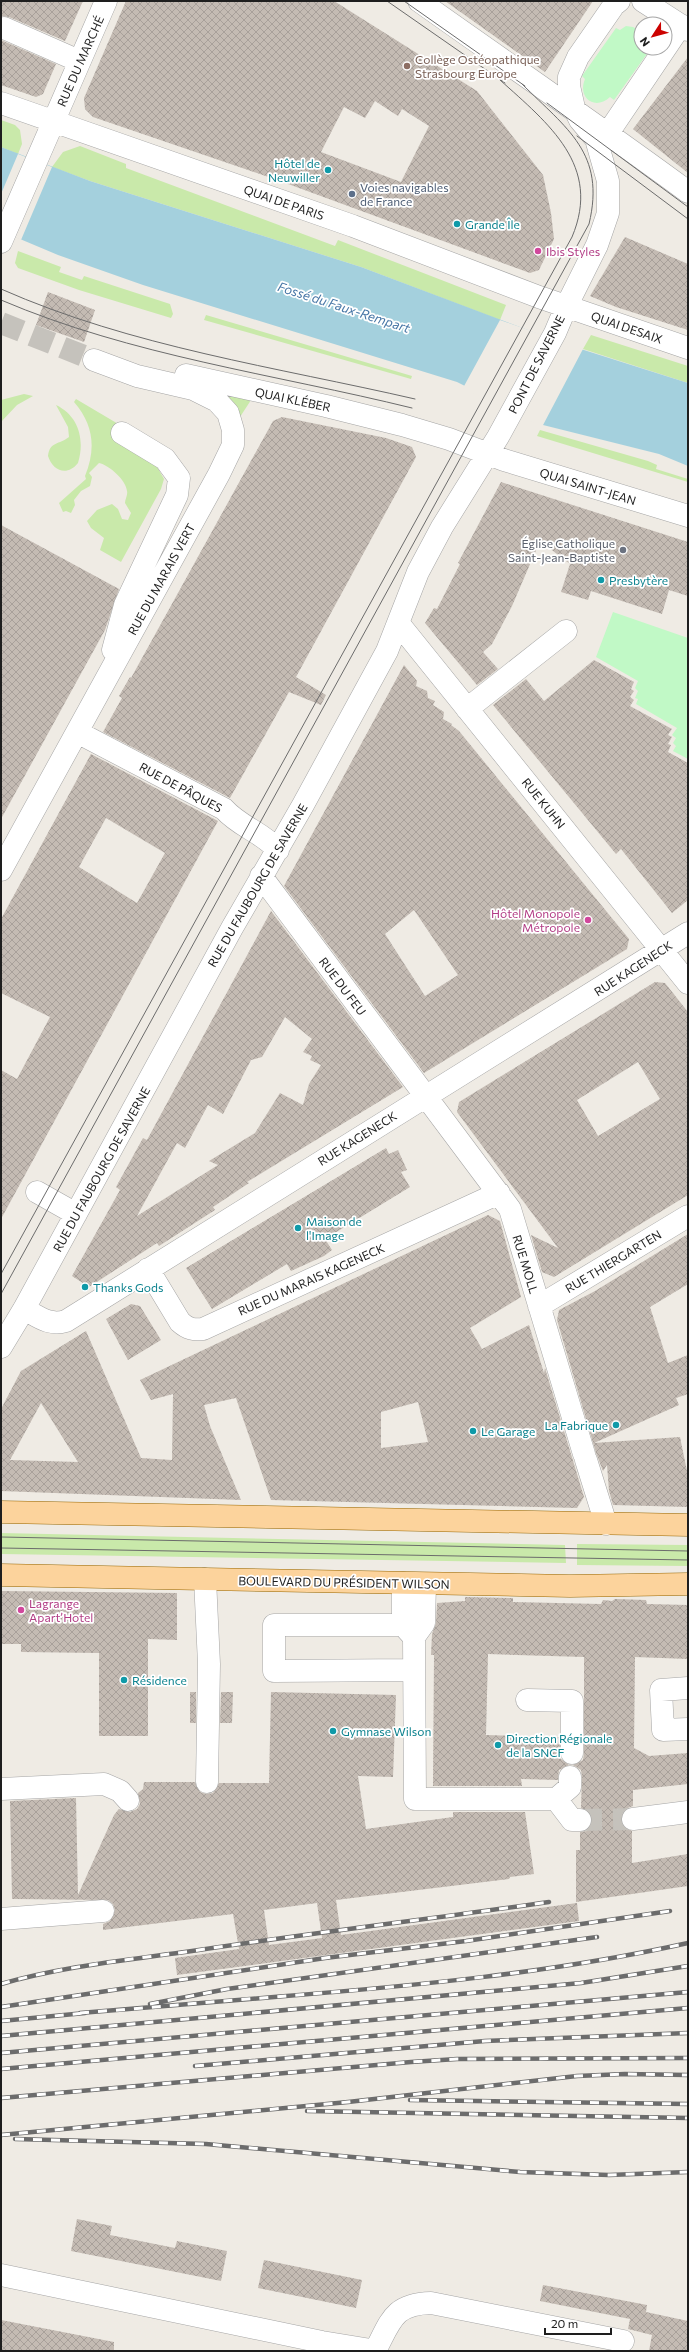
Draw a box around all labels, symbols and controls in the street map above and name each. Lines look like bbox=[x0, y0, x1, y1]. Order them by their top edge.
street label: RUE DU MARCHÉ bbox=[54, 13, 106, 109]
north arrow bbox=[633, 16, 673, 56]
text: N bbox=[637, 35, 652, 49]
place label: Collège Ostéopathique Strasbourg Europe bbox=[415, 52, 540, 80]
marker: Collège Ostéopathique Strasbourg Europe bbox=[402, 61, 412, 71]
place label: Hôtel de Neuwiller bbox=[268, 156, 320, 184]
marker: Hôtel de Neuwiller bbox=[323, 165, 333, 175]
place label: Voies navigables de France bbox=[360, 180, 449, 208]
street label: QUAI DE PARIS bbox=[242, 182, 326, 222]
marker: Voies navigables de France bbox=[347, 189, 357, 199]
place label: Grande Île bbox=[465, 217, 520, 231]
marker: Grande Île bbox=[452, 219, 462, 229]
place label: Ibis Styles bbox=[546, 244, 600, 258]
marker: Ibis Styles bbox=[533, 246, 543, 256]
water label: Fossé du Faux-Rempart bbox=[276, 278, 413, 336]
street label: QUAI DESAIX bbox=[589, 308, 665, 346]
street label: PONT DE SAVERNE bbox=[505, 312, 567, 416]
street label: QUAI KLÉBER bbox=[254, 384, 332, 414]
street label: QUAI SAINT-JEAN bbox=[538, 465, 638, 508]
street label: RUE DU MARAIS VERT bbox=[124, 520, 198, 637]
place label: Église Catholique Saint-Jean-Baptiste bbox=[508, 536, 615, 565]
marker: Église Catholique Saint-Jean-Baptiste bbox=[618, 545, 628, 555]
place label: Presbytère bbox=[609, 573, 668, 587]
marker: Presbytère bbox=[596, 575, 606, 585]
street label: RUE DE PÂQUES bbox=[137, 759, 225, 815]
street label: RUE KUHN bbox=[519, 775, 569, 831]
street label: RUE DU FAUBOURG DE SAVERNE bbox=[204, 801, 310, 969]
place label: Hôtel Monopole Métropole bbox=[491, 906, 580, 934]
marker: Hôtel Monopole Métropole bbox=[583, 915, 593, 925]
street label: RUE KAGENECK bbox=[591, 938, 675, 998]
street label: RUE DU FEU bbox=[317, 954, 369, 1018]
street label: RUE DU FAUBOURG DE SAVERNE bbox=[50, 1084, 152, 1254]
street label: RUE KAGENECK bbox=[315, 1108, 399, 1168]
place label: Maison de l'Image bbox=[306, 1214, 362, 1242]
marker: Maison de l'Image bbox=[293, 1223, 303, 1233]
street label: RUE THIERGARTEN bbox=[562, 1227, 664, 1295]
street label: RUE MOLL bbox=[510, 1233, 542, 1295]
street label: RUE DU MARAIS KAGENECK bbox=[236, 1240, 386, 1318]
place label: Thanks Gods bbox=[93, 1280, 163, 1294]
marker: Thanks Gods bbox=[80, 1282, 90, 1292]
place label: La Fabrique bbox=[545, 1418, 608, 1432]
marker: La Fabrique bbox=[611, 1420, 621, 1430]
place label: Le Garage bbox=[481, 1424, 535, 1438]
marker: Le Garage bbox=[468, 1426, 478, 1436]
street label: BOULEVARD DU PRÉSIDENT WILSON bbox=[238, 1573, 450, 1591]
place label: Lagrange Apart’Hotel bbox=[29, 1596, 93, 1624]
marker: Lagrange Apart’Hotel bbox=[16, 1605, 26, 1615]
place label: Résidence bbox=[132, 1673, 187, 1687]
marker: Résidence bbox=[119, 1675, 129, 1685]
place label: Gymnase Wilson bbox=[341, 1724, 431, 1738]
marker: Gymnase Wilson bbox=[328, 1726, 338, 1736]
place label: Direction Régionale de la SNCF bbox=[506, 1731, 612, 1759]
marker: Direction Régionale de la SNCF bbox=[493, 1740, 503, 1750]
scale bar bbox=[545, 2310, 611, 2336]
text: 20 m bbox=[551, 2316, 578, 2330]

